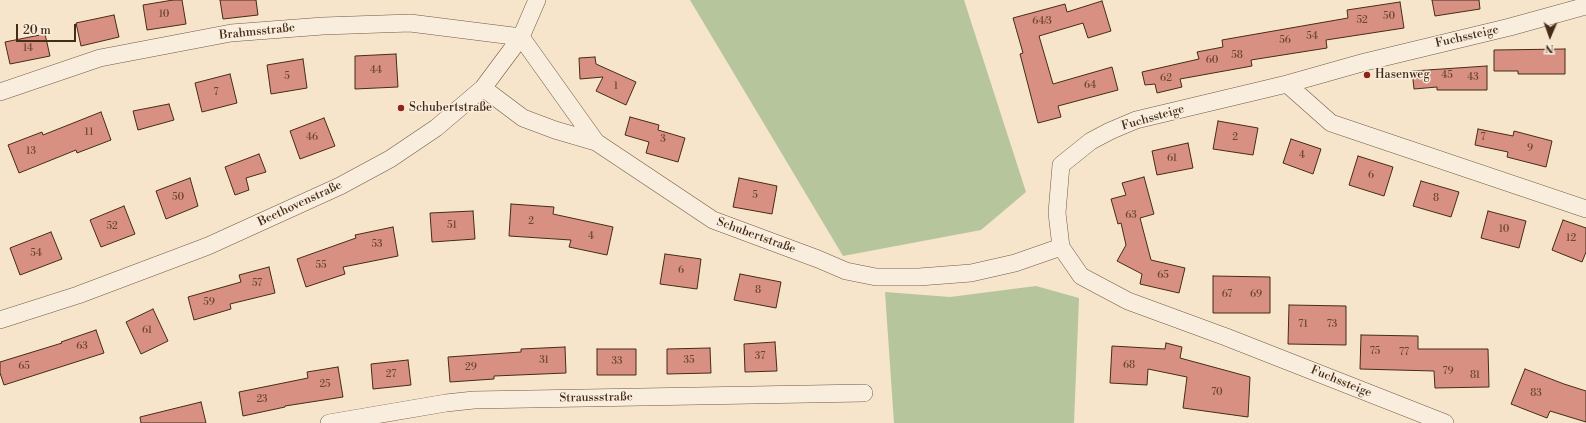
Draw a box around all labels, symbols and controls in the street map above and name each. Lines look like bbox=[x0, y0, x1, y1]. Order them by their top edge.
house number: 10 bbox=[159, 9, 169, 21]
house number: 50 bbox=[1383, 11, 1395, 23]
house number: 52 bbox=[1356, 15, 1368, 27]
scale bar bbox=[18, 16, 78, 42]
house number: 64/3 bbox=[1032, 16, 1052, 28]
north arrow bbox=[1530, 16, 1570, 56]
street label: Brahmsstraße bbox=[218, 21, 296, 43]
text: 20 m bbox=[23, 23, 51, 38]
street label: Fuchssteige bbox=[1434, 23, 1500, 51]
house number: 54 bbox=[1306, 31, 1318, 43]
house number: 56 bbox=[1279, 35, 1291, 47]
text: N bbox=[1545, 41, 1554, 55]
house number: 14 bbox=[23, 43, 33, 55]
house number: 58 bbox=[1231, 50, 1243, 62]
house number: 60 bbox=[1206, 55, 1218, 67]
house number: 44 bbox=[370, 65, 382, 77]
place label: Hasenweg bbox=[1375, 68, 1430, 82]
marker: Hasenweg bbox=[1362, 70, 1372, 80]
house number: 45 bbox=[1441, 70, 1453, 82]
house number: 5 bbox=[284, 71, 290, 83]
house number: 43 bbox=[1467, 72, 1479, 84]
house number: 62 bbox=[1160, 73, 1172, 85]
house number: 64 bbox=[1084, 80, 1096, 92]
house number: 1 bbox=[614, 81, 618, 93]
house number: 7 bbox=[213, 87, 219, 99]
place label: Schubertstraße bbox=[409, 101, 492, 115]
street label: Fuchssteige bbox=[1120, 102, 1186, 134]
marker: Schubertstraße bbox=[396, 103, 406, 113]
house number: 11 bbox=[85, 127, 93, 139]
house number: 46 bbox=[306, 132, 318, 144]
house number: 2 bbox=[1232, 132, 1238, 144]
house number: 7 bbox=[1480, 132, 1486, 144]
house number: 3 bbox=[660, 134, 666, 146]
house number: 9 bbox=[1527, 143, 1533, 155]
house number: 13 bbox=[26, 146, 36, 158]
house number: 4 bbox=[1299, 150, 1305, 162]
house number: 61 bbox=[1167, 153, 1177, 165]
house number: 6 bbox=[1368, 170, 1374, 182]
street label: Beethovenstraße bbox=[256, 178, 344, 230]
house number: 5 bbox=[752, 190, 758, 202]
house number: 50 bbox=[172, 192, 184, 204]
house number: 8 bbox=[1433, 193, 1439, 205]
house number: 63 bbox=[1125, 210, 1137, 222]
street label: Schubertstraße bbox=[714, 215, 798, 257]
house number: 2 bbox=[528, 216, 534, 228]
house number: 51 bbox=[447, 220, 457, 232]
house number: 52 bbox=[106, 221, 118, 233]
house number: 10 bbox=[1499, 224, 1509, 236]
house number: 4 bbox=[588, 231, 594, 243]
house number: 12 bbox=[1566, 233, 1576, 245]
house number: 53 bbox=[371, 239, 383, 251]
house number: 54 bbox=[30, 248, 42, 260]
house number: 55 bbox=[315, 260, 327, 272]
house number: 6 bbox=[678, 265, 684, 277]
house number: 65 bbox=[1157, 270, 1169, 282]
house number: 57 bbox=[252, 278, 262, 290]
house number: 8 bbox=[755, 285, 761, 297]
house number: 67 bbox=[1222, 289, 1232, 301]
house number: 69 bbox=[1250, 289, 1262, 301]
house number: 59 bbox=[203, 297, 215, 309]
house number: 71 bbox=[1298, 319, 1308, 331]
house number: 73 bbox=[1327, 319, 1337, 331]
house number: 61 bbox=[142, 325, 152, 337]
house number: 63 bbox=[76, 341, 88, 353]
house number: 75 bbox=[1370, 346, 1380, 358]
house number: 77 bbox=[1399, 347, 1409, 359]
house number: 37 bbox=[755, 351, 765, 363]
house number: 31 bbox=[539, 355, 549, 367]
house number: 35 bbox=[683, 355, 695, 367]
house number: 33 bbox=[611, 356, 623, 368]
house number: 68 bbox=[1123, 360, 1135, 372]
house number: 65 bbox=[18, 361, 30, 373]
house number: 29 bbox=[465, 362, 477, 374]
street label: Fuchssteige bbox=[1308, 363, 1374, 401]
house number: 79 bbox=[1443, 366, 1453, 378]
house number: 27 bbox=[386, 369, 396, 381]
house number: 81 bbox=[1470, 370, 1480, 382]
house number: 25 bbox=[319, 379, 331, 391]
house number: 70 bbox=[1211, 387, 1223, 399]
house number: 83 bbox=[1530, 388, 1542, 400]
street label: Straussstraße bbox=[559, 390, 633, 406]
house number: 23 bbox=[256, 394, 268, 406]

